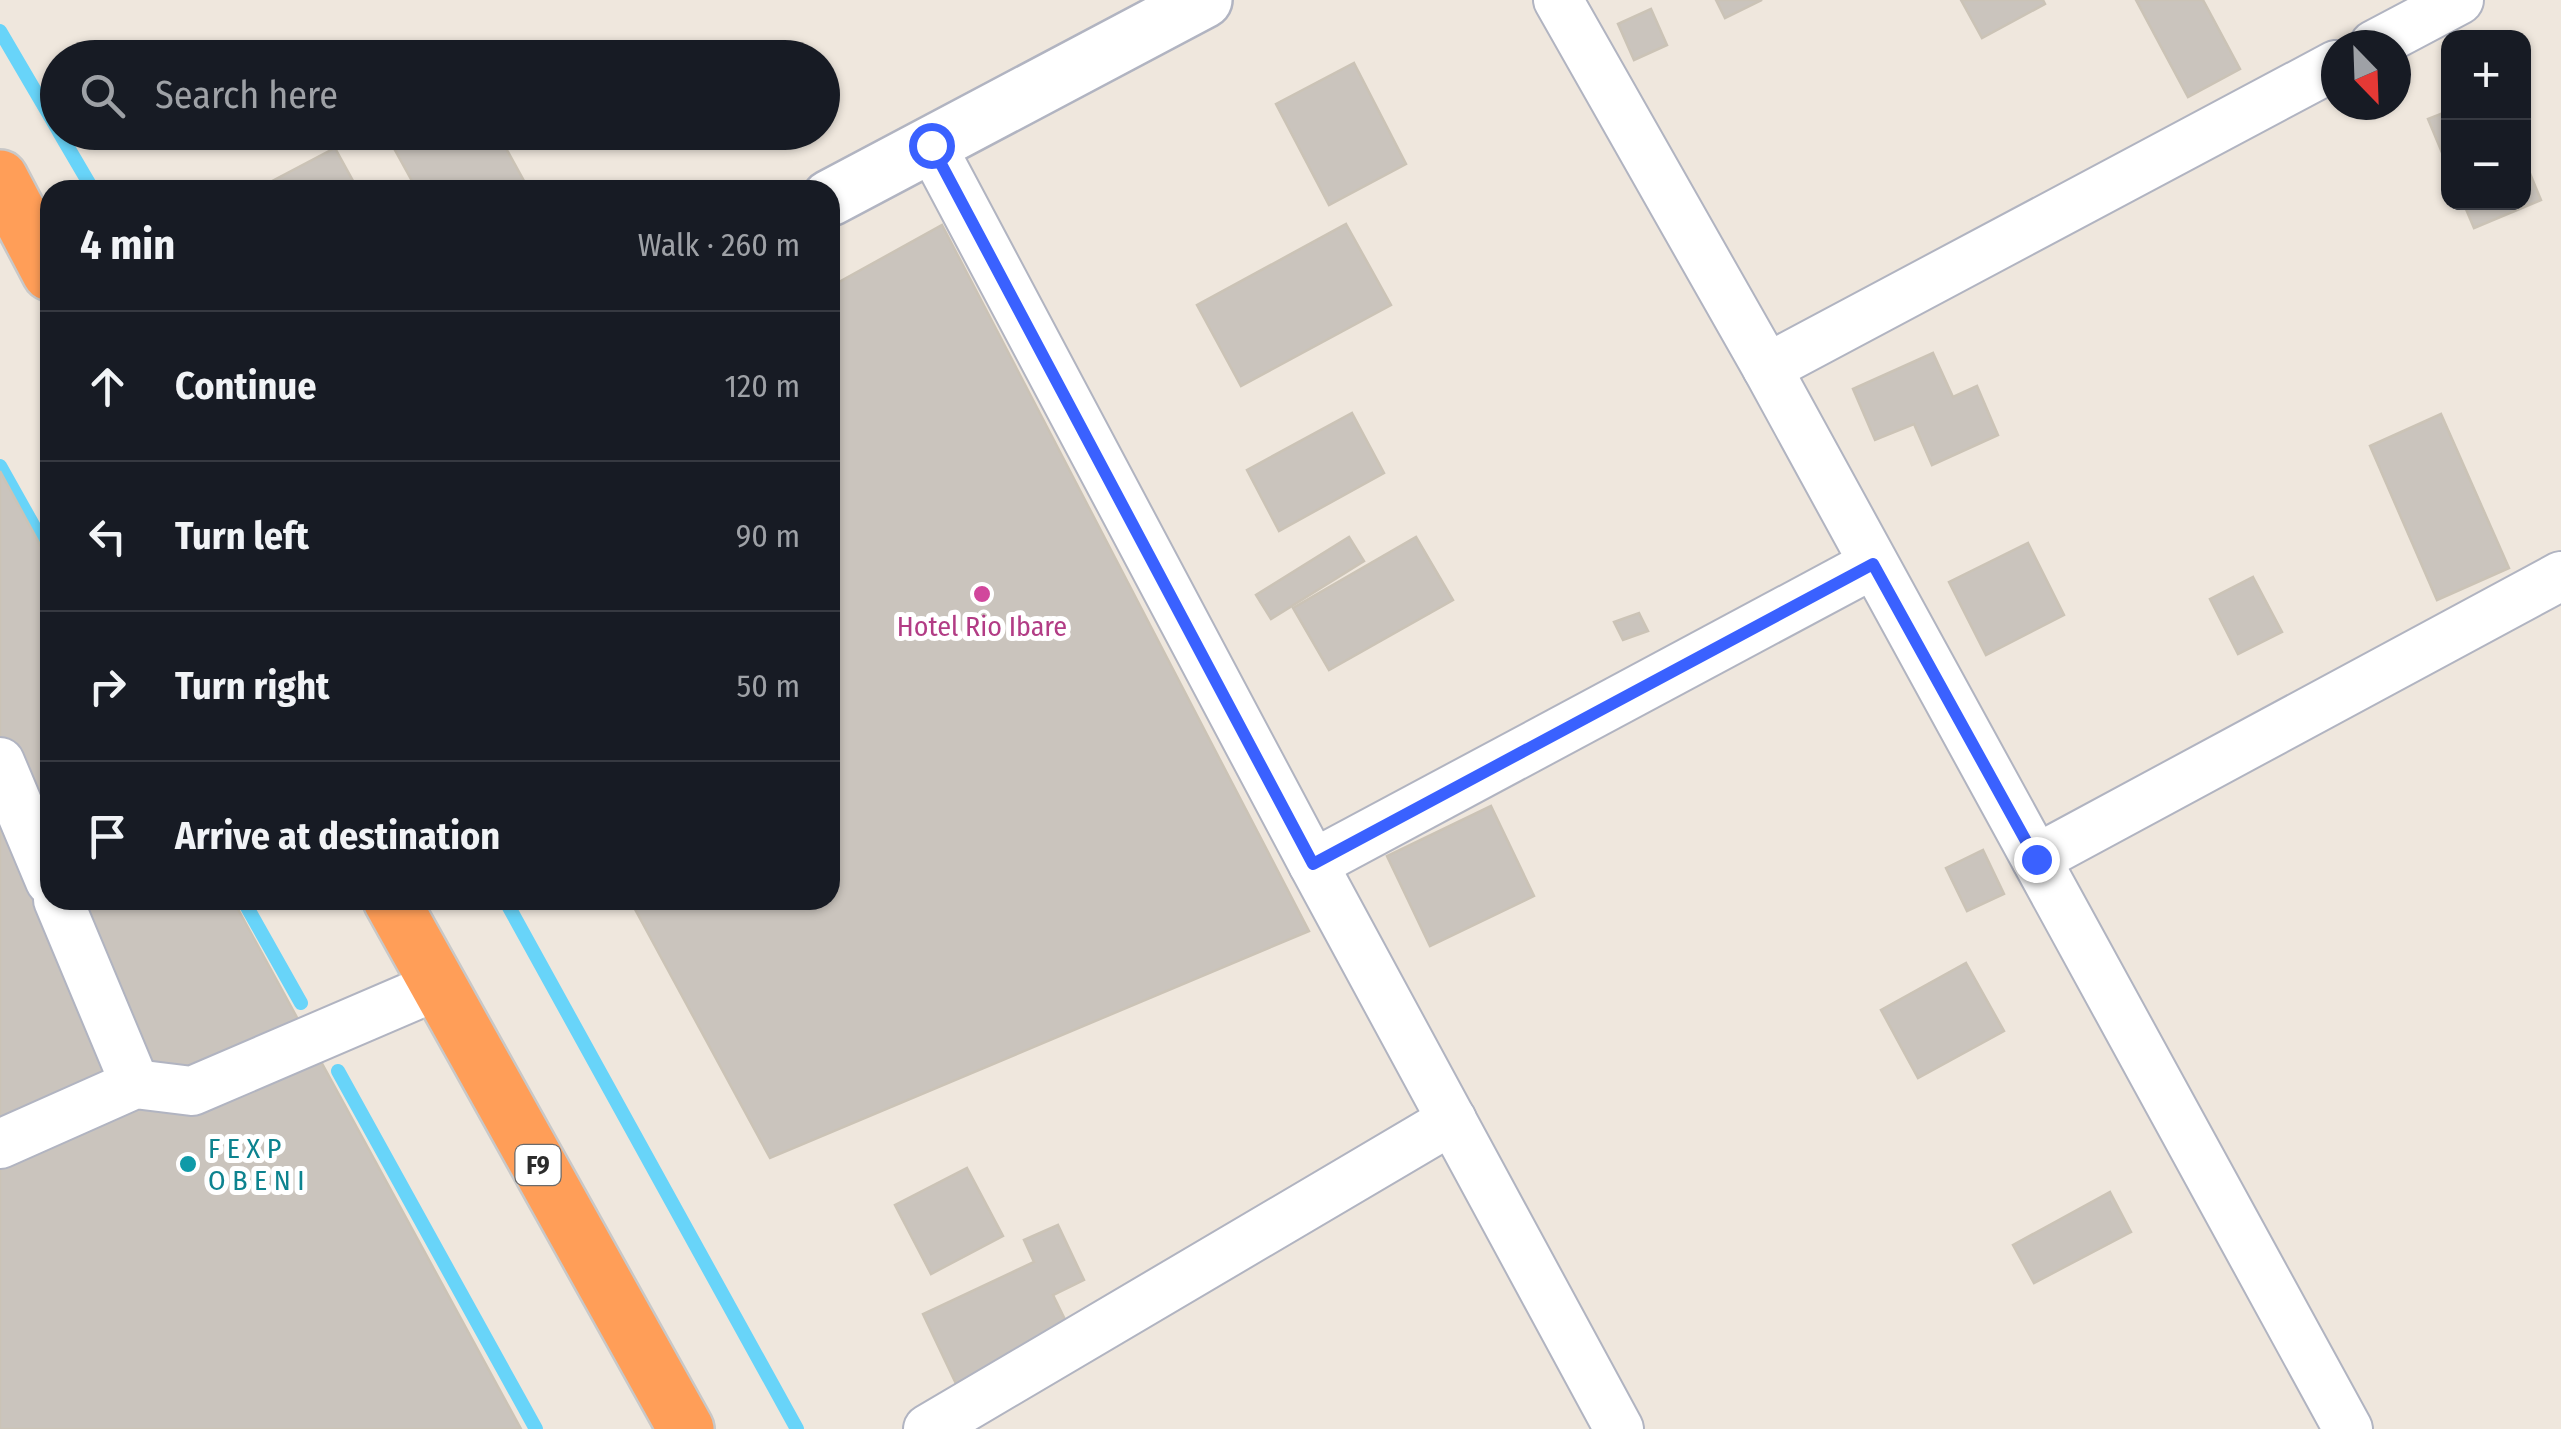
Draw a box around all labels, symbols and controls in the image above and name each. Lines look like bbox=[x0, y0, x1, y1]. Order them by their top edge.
north arrow bbox=[2321, 30, 2411, 120]
map controls bbox=[2441, 30, 2531, 210]
button: + bbox=[2441, 30, 2531, 120]
search box bbox=[40, 40, 840, 150]
icon: search bbox=[75, 68, 130, 123]
text: Search here bbox=[155, 72, 338, 118]
button: − bbox=[2441, 120, 2531, 210]
route start bbox=[909, 123, 955, 169]
text: 4 min bbox=[80, 220, 175, 270]
text: Walk · 260 m bbox=[638, 226, 800, 264]
icon: ahead bbox=[80, 359, 135, 414]
text: Continue bbox=[175, 363, 316, 409]
text: 120 m bbox=[725, 367, 800, 405]
icon: left bbox=[80, 509, 135, 564]
text: Turn left bbox=[175, 513, 309, 559]
text: 90 m bbox=[736, 517, 800, 555]
marker: Hotel Rio Ibare bbox=[971, 583, 993, 605]
place label: Hotel Rio Ibare bbox=[897, 610, 1067, 643]
icon: right bbox=[80, 659, 135, 714]
text: Turn right bbox=[175, 663, 329, 709]
text: 50 m bbox=[737, 667, 800, 705]
icon: arrive bbox=[80, 809, 135, 864]
text: Arrive at destination bbox=[175, 813, 500, 859]
route end bbox=[2014, 837, 2060, 883]
place label: F E X P O B E N I bbox=[208, 1132, 305, 1197]
road number: F9 bbox=[516, 1145, 560, 1185]
marker: F E X P O B E N I bbox=[177, 1153, 199, 1175]

